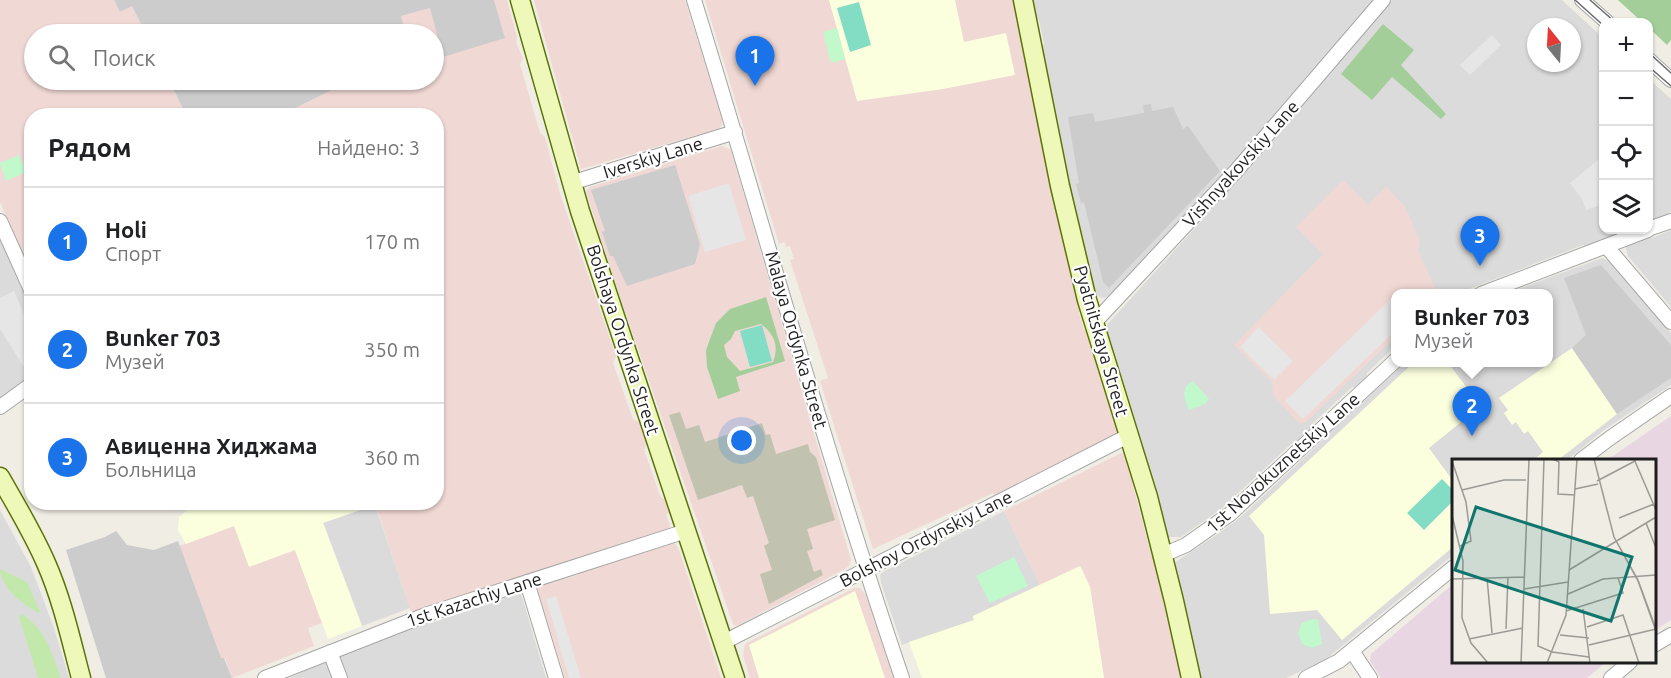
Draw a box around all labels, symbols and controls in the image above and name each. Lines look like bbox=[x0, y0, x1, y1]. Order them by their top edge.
north arrow bbox=[1527, 18, 1581, 72]
map controls bbox=[1599, 18, 1653, 234]
button: + bbox=[1599, 18, 1653, 72]
search box bbox=[24, 24, 444, 90]
pin: 1 bbox=[736, 36, 774, 86]
icon: search bbox=[45, 41, 78, 74]
text: Поиск bbox=[93, 45, 156, 70]
button: − bbox=[1599, 72, 1653, 126]
street label: Vishnyakovskiy Lane bbox=[1178, 96, 1302, 231]
button: locate bbox=[1599, 126, 1653, 180]
street label: Iverskiy Lane bbox=[601, 132, 705, 182]
text: Рядом bbox=[48, 133, 132, 162]
text: Найдено: 3 bbox=[317, 136, 420, 159]
button: layers bbox=[1599, 180, 1653, 234]
pin: 3 bbox=[1460, 216, 1500, 266]
text: Holi bbox=[105, 217, 147, 242]
text: 1 bbox=[62, 230, 73, 253]
text: 170 m bbox=[364, 230, 420, 253]
text: Спорт bbox=[105, 242, 161, 265]
street label: Bolshaya Ordynka Street bbox=[584, 242, 664, 437]
street label: Malaya Ordynka Street bbox=[762, 249, 832, 431]
street label: Pyatnitskaya Street bbox=[1071, 263, 1133, 418]
popup bbox=[1391, 289, 1553, 367]
text: Bunker 703 bbox=[1414, 304, 1530, 329]
text: Bunker 703 bbox=[105, 325, 221, 350]
text: Музей bbox=[1414, 329, 1473, 352]
text: 2 bbox=[62, 338, 73, 361]
text: 350 m bbox=[364, 338, 420, 361]
text: Музей bbox=[105, 350, 164, 373]
pin: 2 bbox=[1452, 386, 1492, 436]
street label: 1st Novokuznetskiy Lane bbox=[1202, 388, 1363, 536]
your location bbox=[727, 426, 756, 455]
text: Авиценна Хиджама bbox=[105, 433, 318, 458]
text: 3 bbox=[62, 446, 73, 469]
text: 360 m bbox=[364, 446, 420, 469]
text: Больница bbox=[105, 458, 197, 481]
inset map bbox=[1452, 459, 1656, 663]
street label: Bolshoy Ordynskiy Lane bbox=[836, 486, 1015, 590]
street label: 1st Kazachiy Lane bbox=[403, 568, 544, 630]

